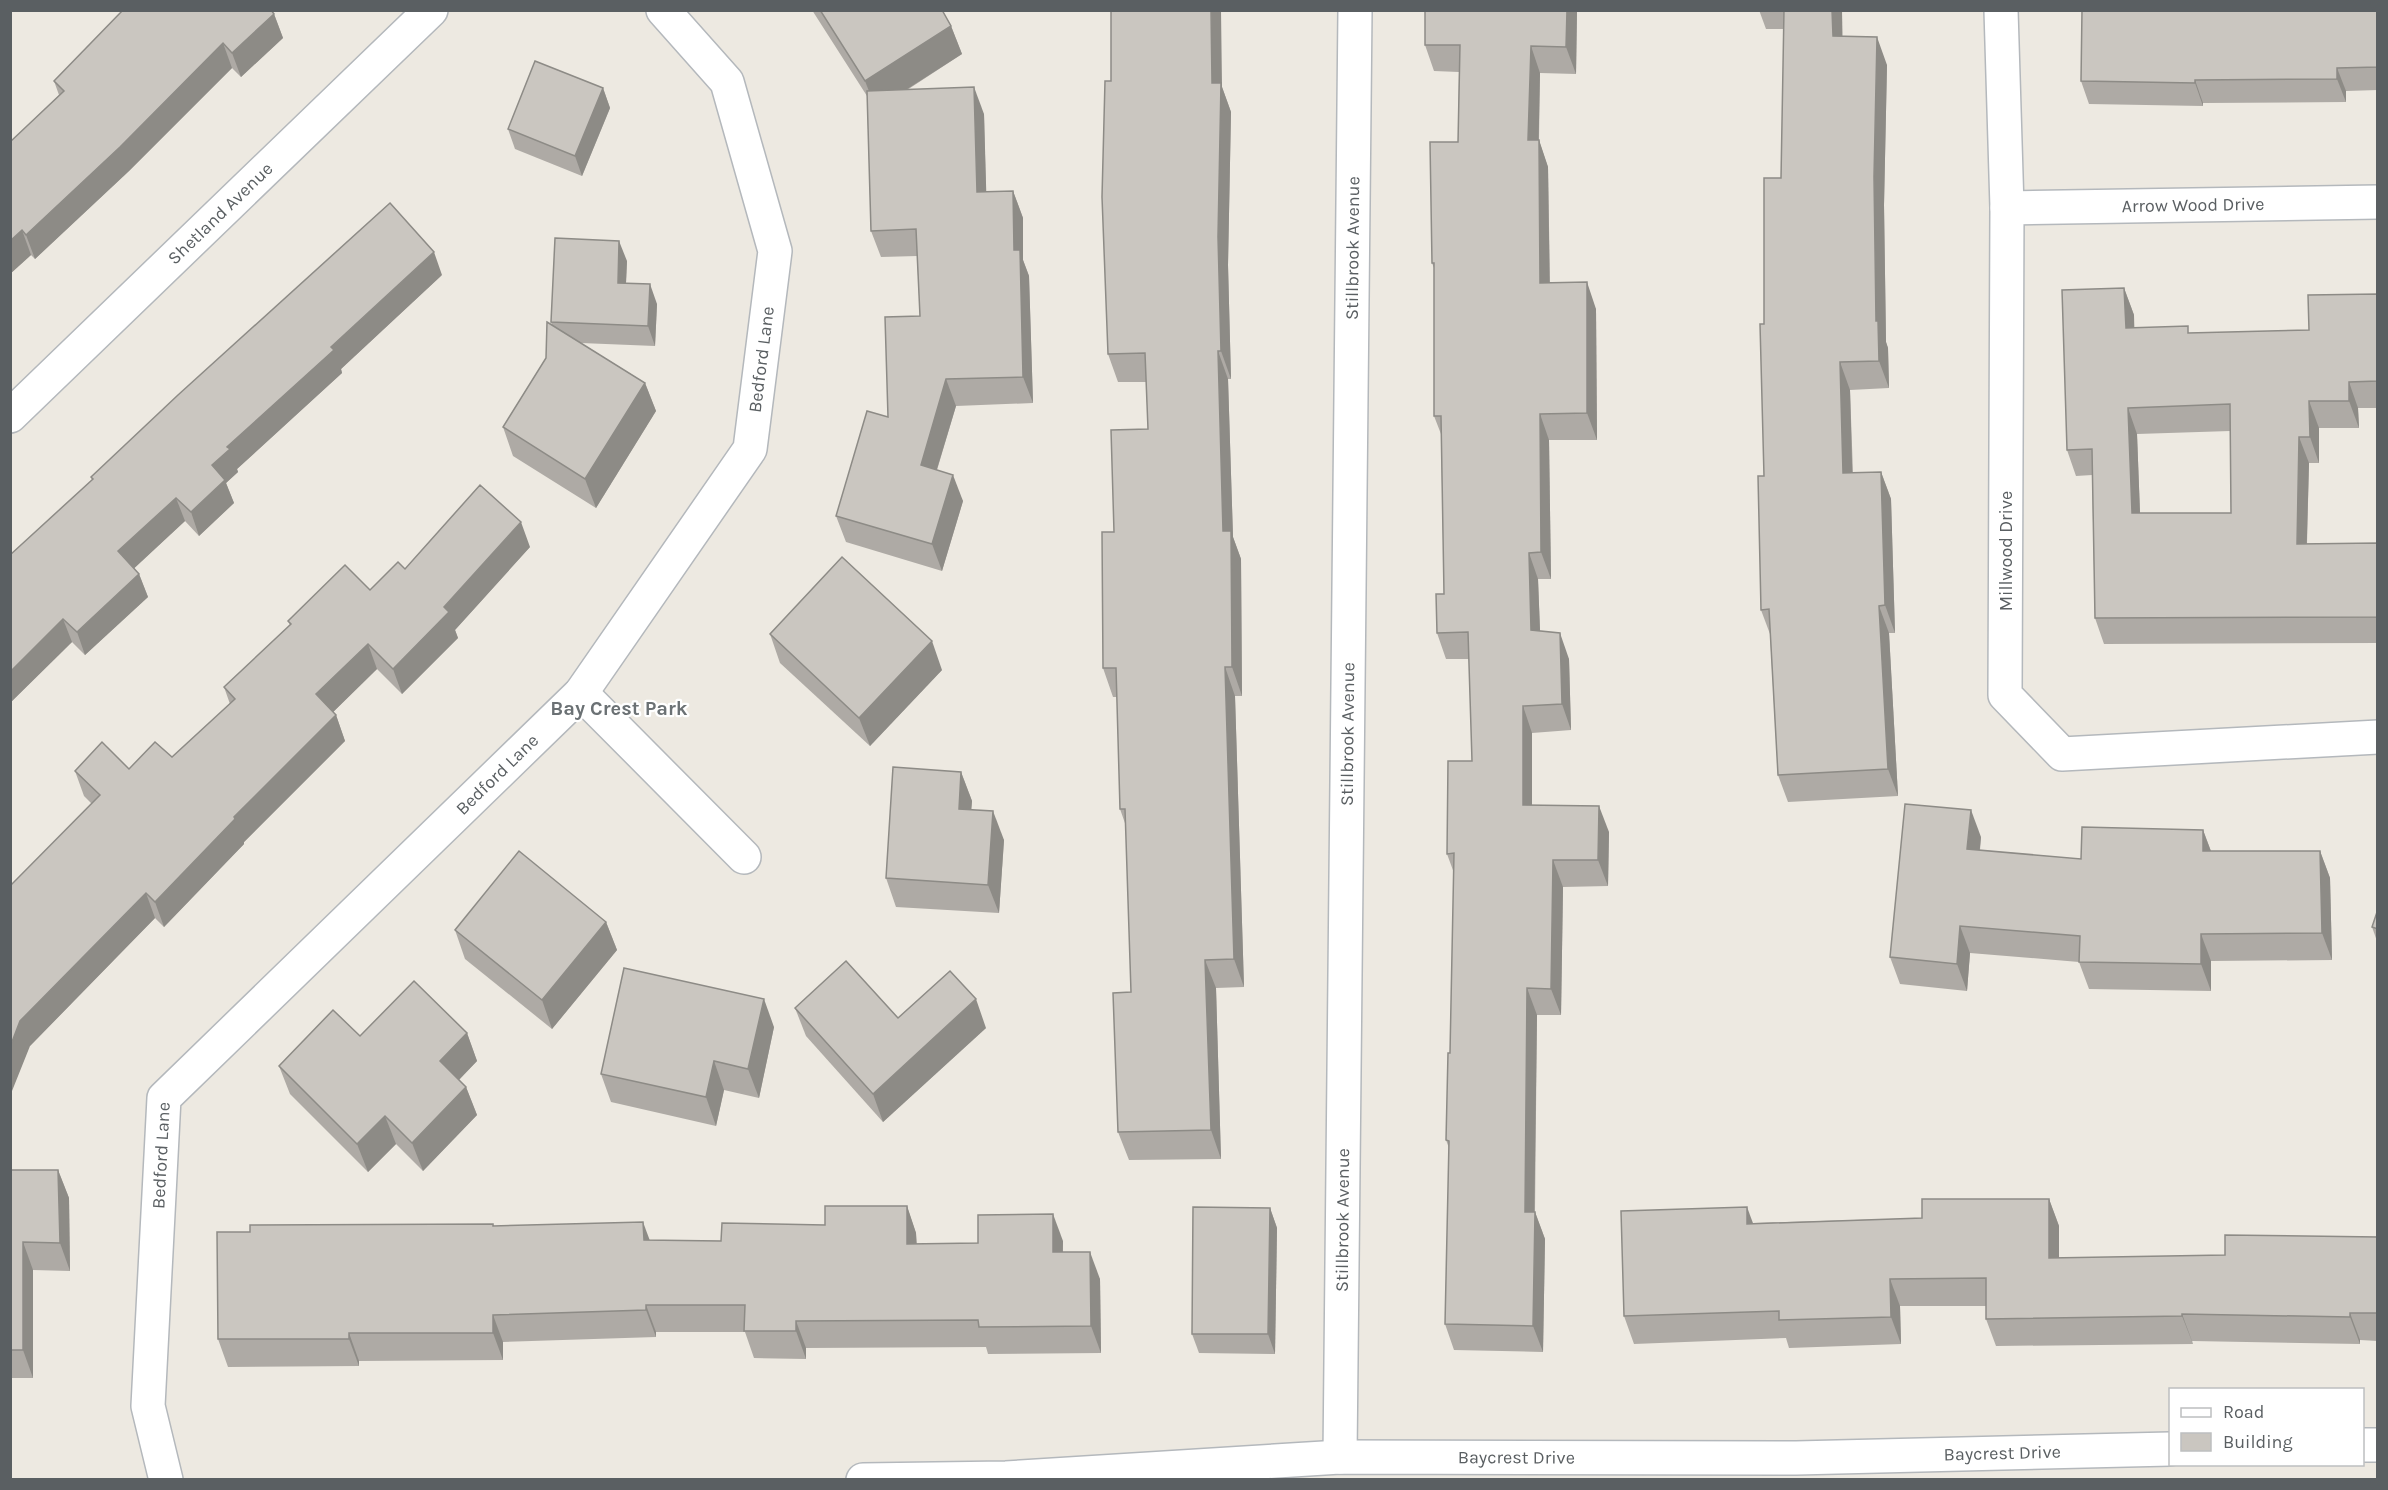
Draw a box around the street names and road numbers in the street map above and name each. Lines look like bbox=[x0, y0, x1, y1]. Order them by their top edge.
street label: Shetland Avenue bbox=[163, 158, 277, 269]
street label: Stillbrook Avenue bbox=[1341, 176, 1364, 320]
street label: Arrow Wood Drive bbox=[2121, 193, 2265, 217]
street label: Bedford Lane bbox=[744, 305, 779, 414]
street label: Millwood Drive bbox=[1995, 491, 2017, 611]
street label: Stillbrook Avenue bbox=[1336, 662, 1359, 806]
street label: Bedford Lane bbox=[451, 729, 543, 820]
street label: Bedford Lane bbox=[147, 1101, 175, 1210]
street label: Stillbrook Avenue bbox=[1331, 1148, 1354, 1292]
street label: Baycrest Drive bbox=[1943, 1441, 2061, 1465]
street label: Baycrest Drive bbox=[1458, 1446, 1575, 1469]

